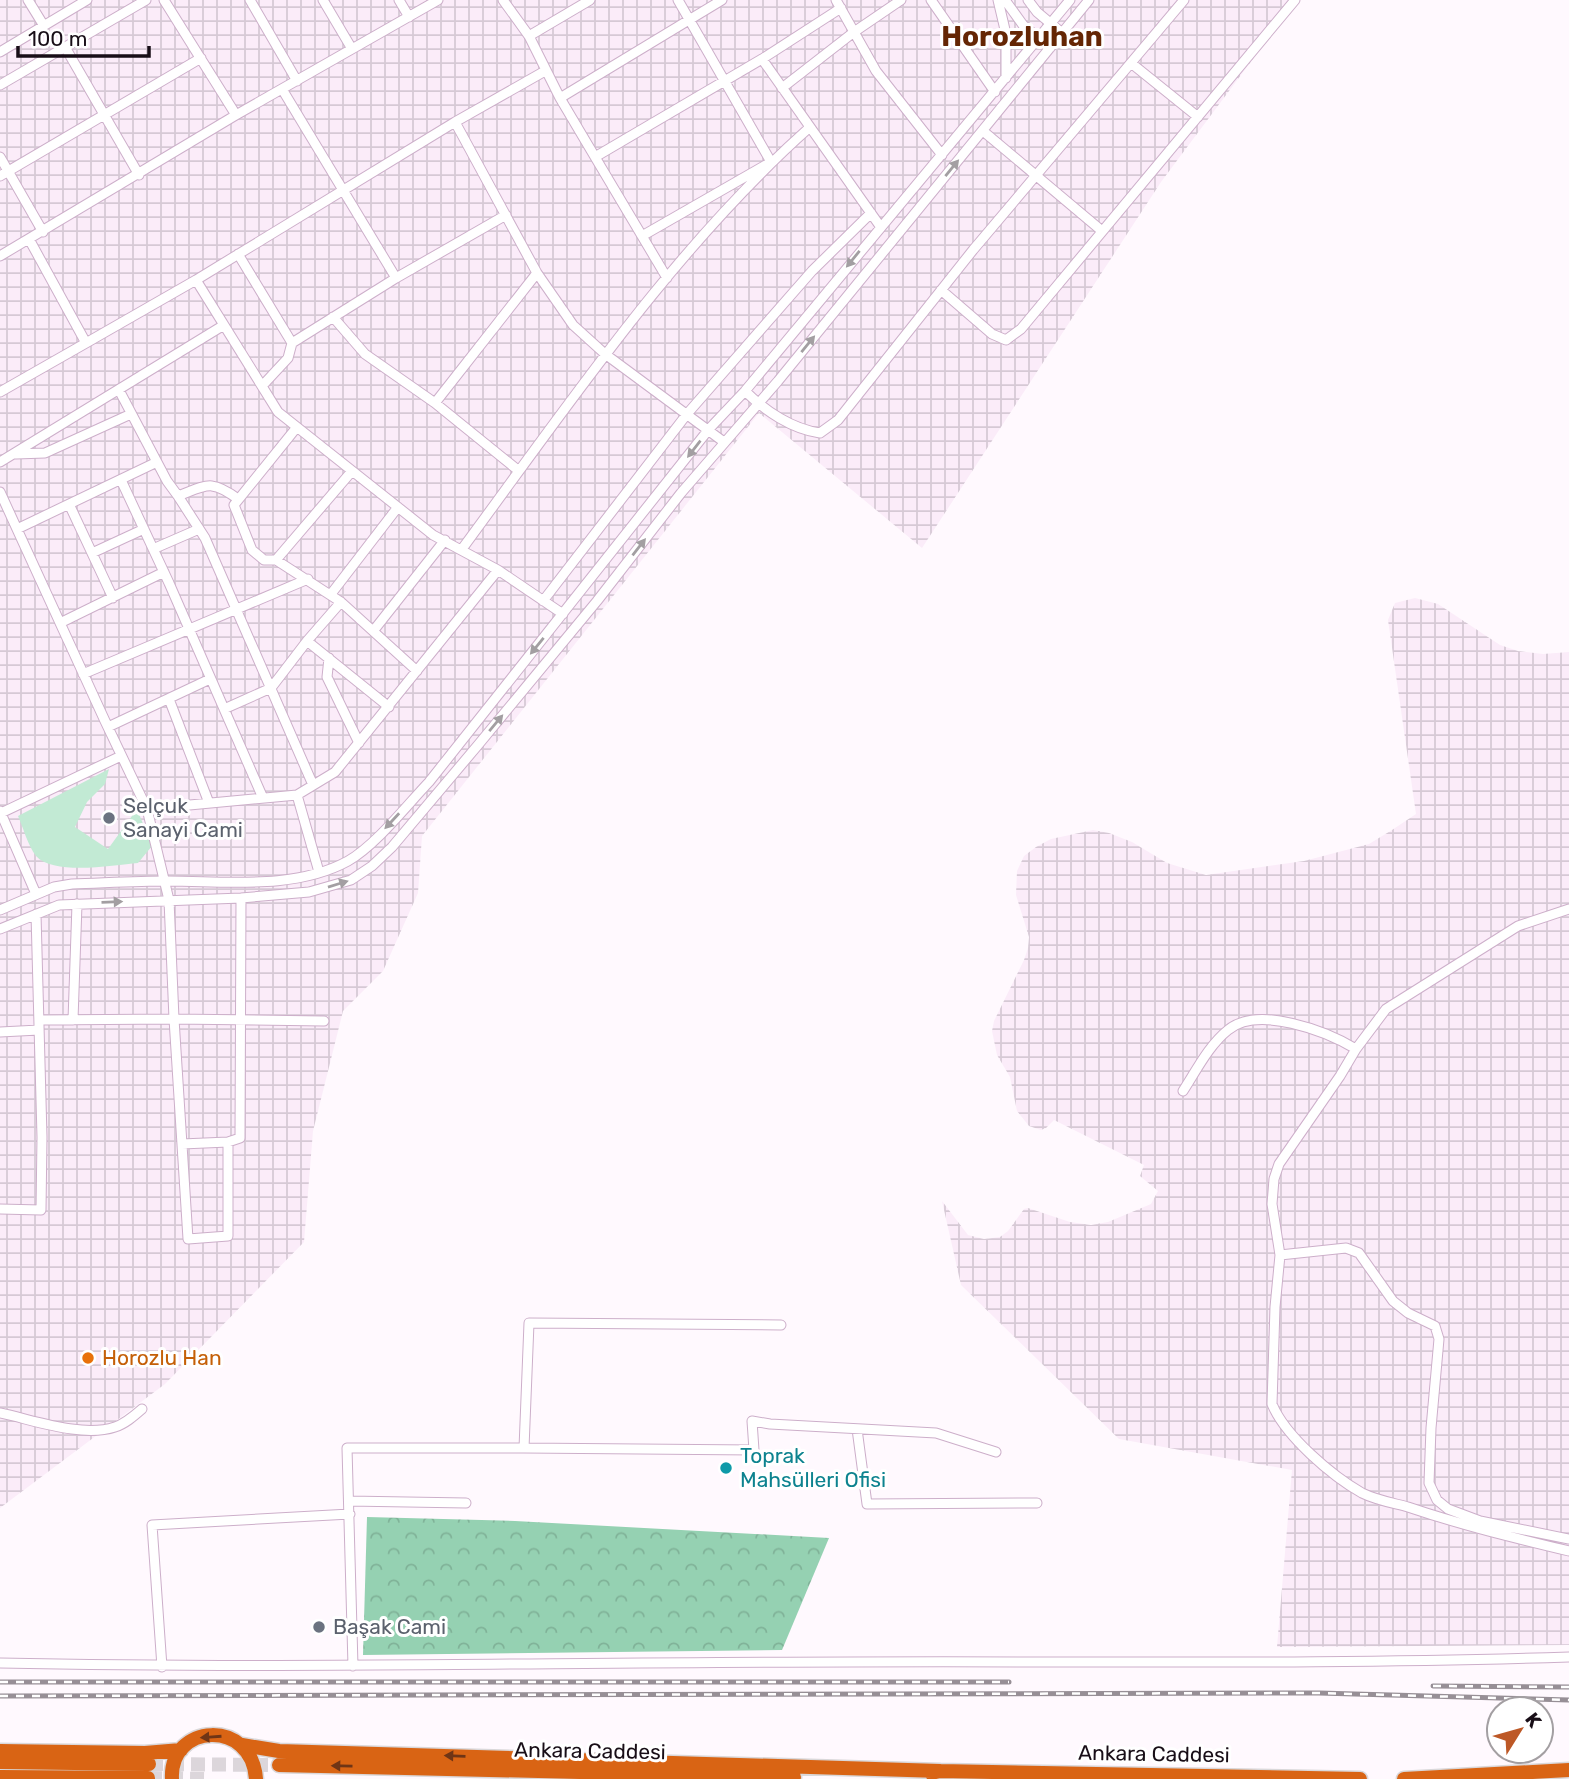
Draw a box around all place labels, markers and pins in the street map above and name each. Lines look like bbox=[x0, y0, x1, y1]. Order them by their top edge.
place label: Selçuk Sanayi Cami bbox=[123, 793, 243, 842]
marker: Selçuk Sanayi Cami bbox=[101, 810, 117, 826]
place label: Horozlu Han bbox=[102, 1345, 222, 1370]
marker: Horozlu Han bbox=[80, 1350, 96, 1366]
place label: Toprak Mahsülleri Ofisi bbox=[740, 1443, 886, 1492]
marker: Toprak Mahsülleri Ofisi bbox=[718, 1460, 734, 1476]
place label: Başak Cami bbox=[333, 1614, 446, 1639]
marker: Başak Cami bbox=[311, 1619, 327, 1635]

